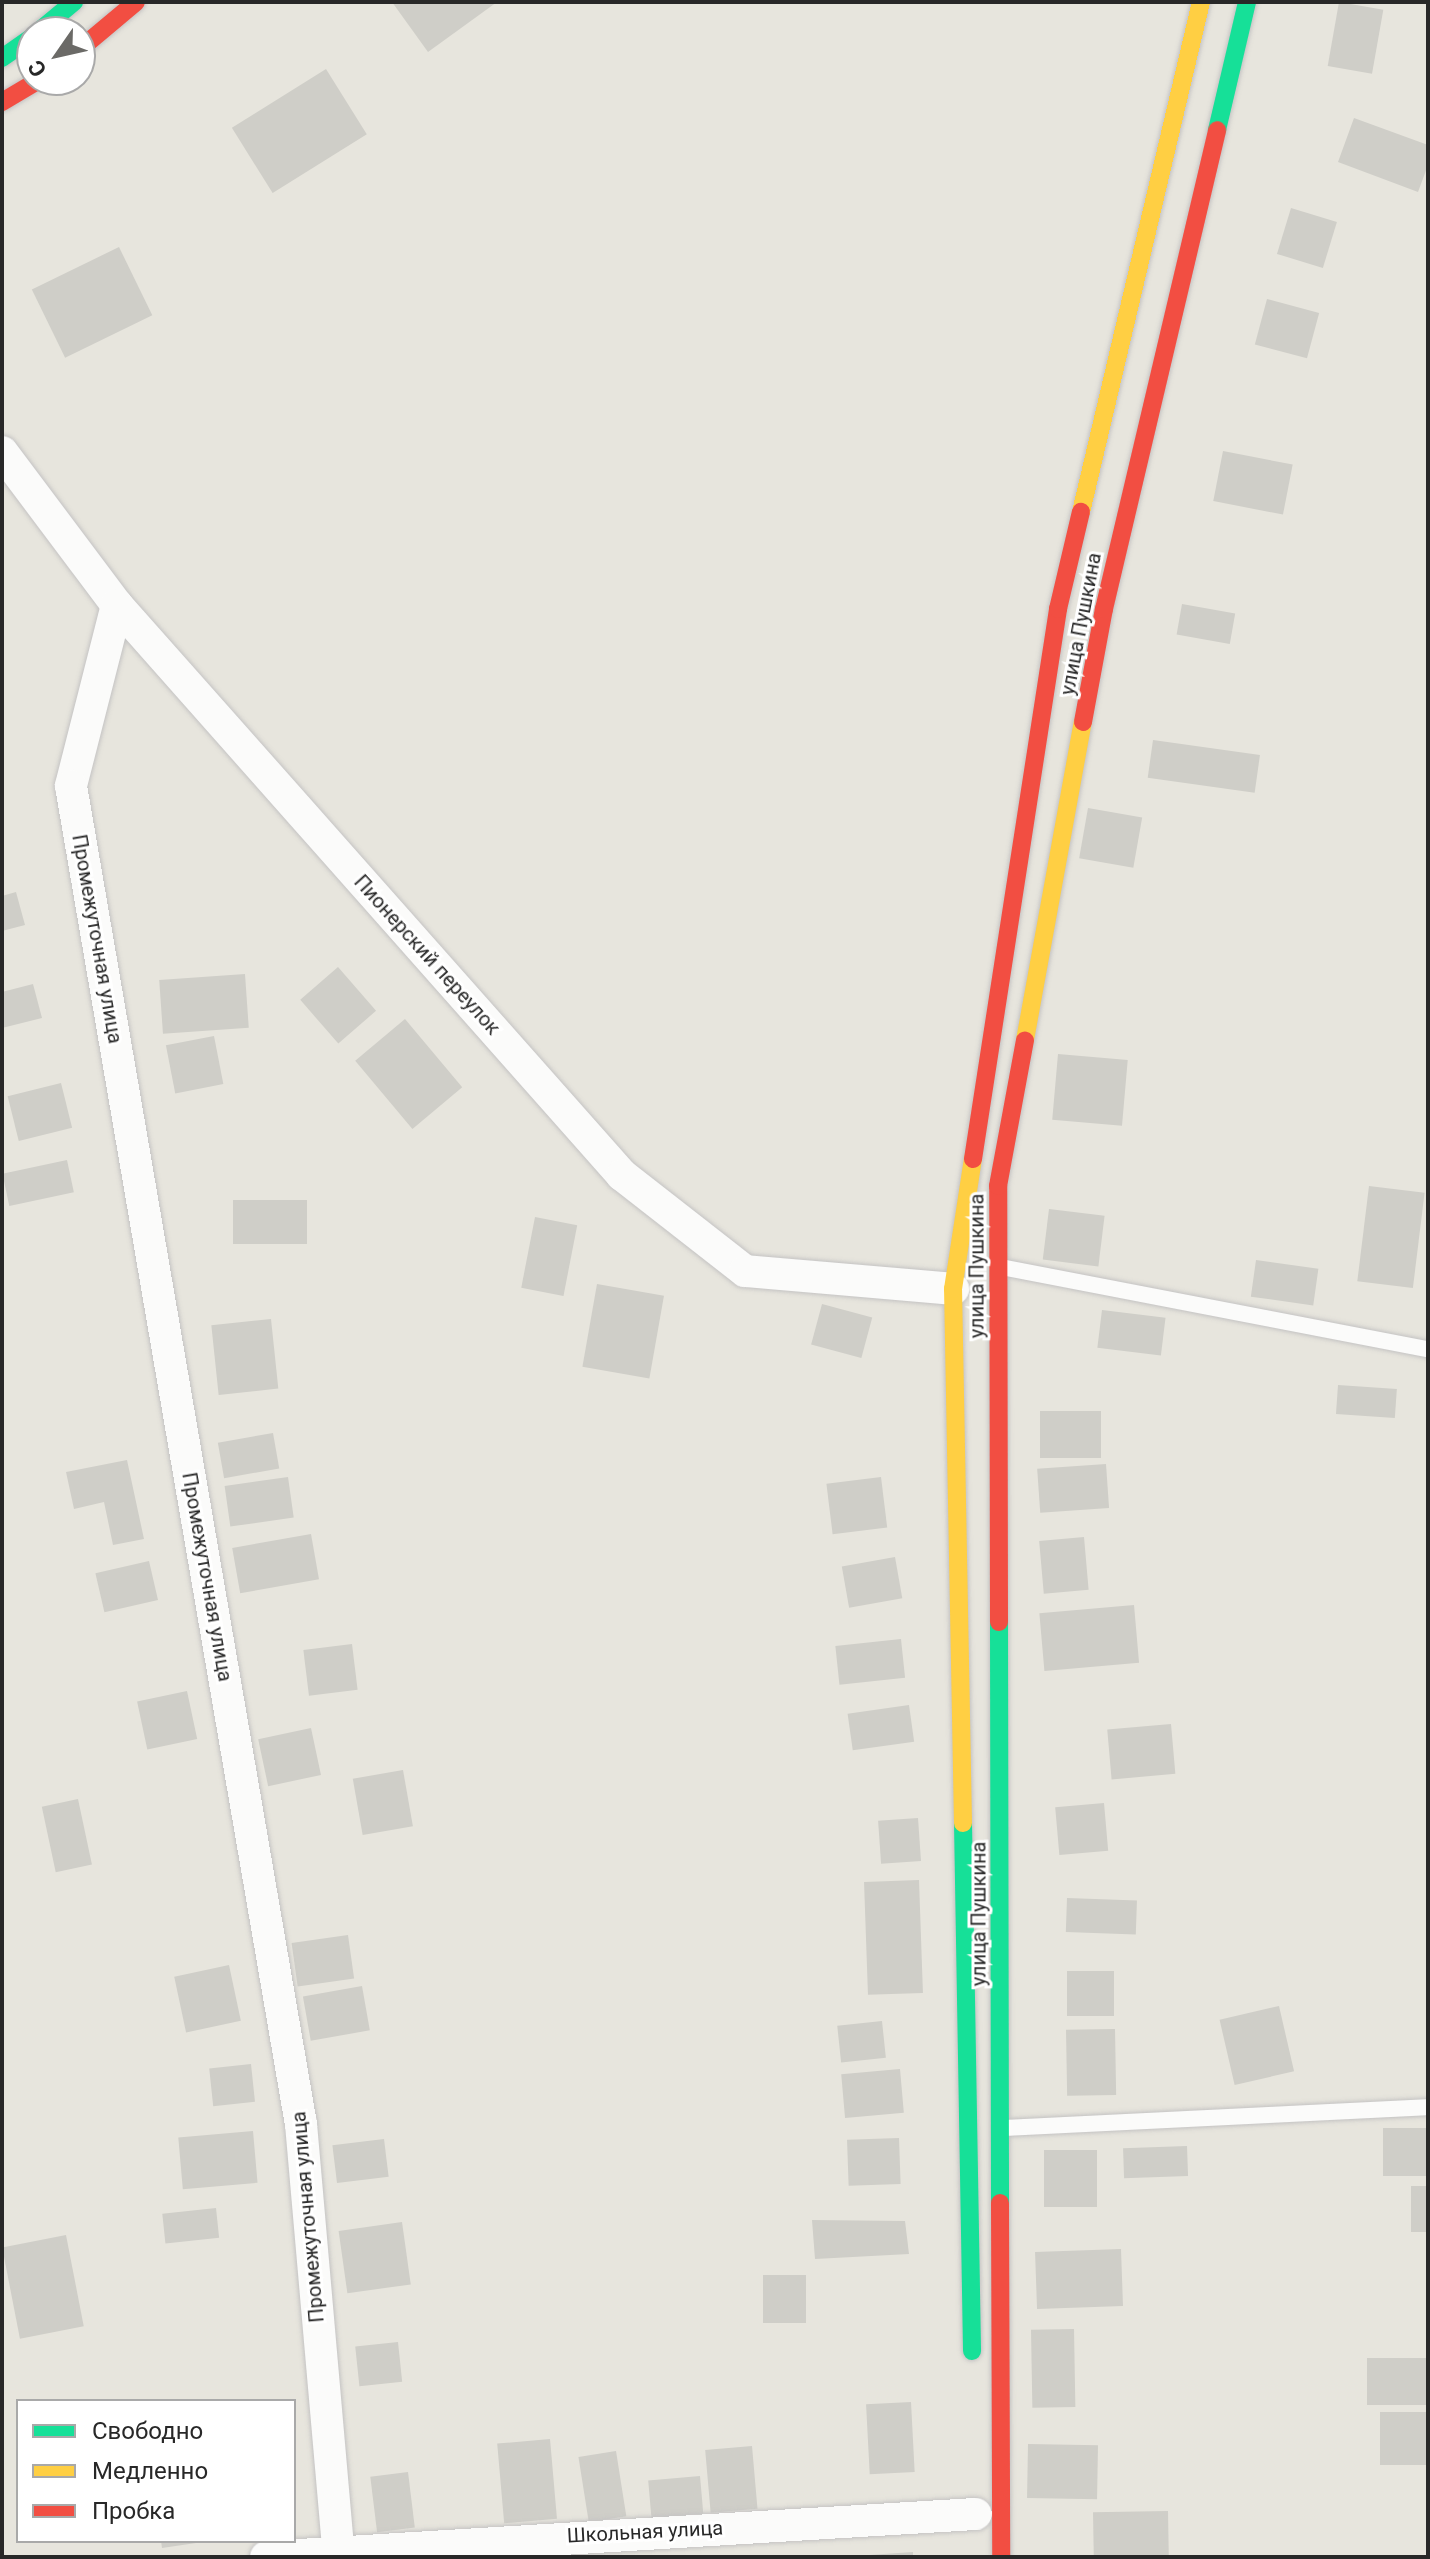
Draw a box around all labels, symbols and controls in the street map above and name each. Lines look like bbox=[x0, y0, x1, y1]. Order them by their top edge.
north arrow bbox=[16, 16, 96, 96]
text: С bbox=[23, 56, 52, 82]
street label: улица Пушкина bbox=[1055, 551, 1107, 697]
street label: Промежуточная улица bbox=[67, 833, 127, 1045]
street label: Пионерский переулок bbox=[349, 870, 505, 1040]
street label: улица Пушкина bbox=[965, 1194, 989, 1338]
street label: Промежуточная улица bbox=[177, 1471, 237, 1683]
street label: улица Пушкина bbox=[967, 1842, 991, 1986]
street label: Промежуточная улица bbox=[287, 2110, 329, 2324]
legend bbox=[16, 2399, 296, 2543]
text: Свободно bbox=[92, 2417, 203, 2445]
text: Медленно bbox=[92, 2457, 208, 2485]
text: Пробка bbox=[92, 2497, 175, 2525]
street label: Школьная улица bbox=[566, 2516, 724, 2548]

